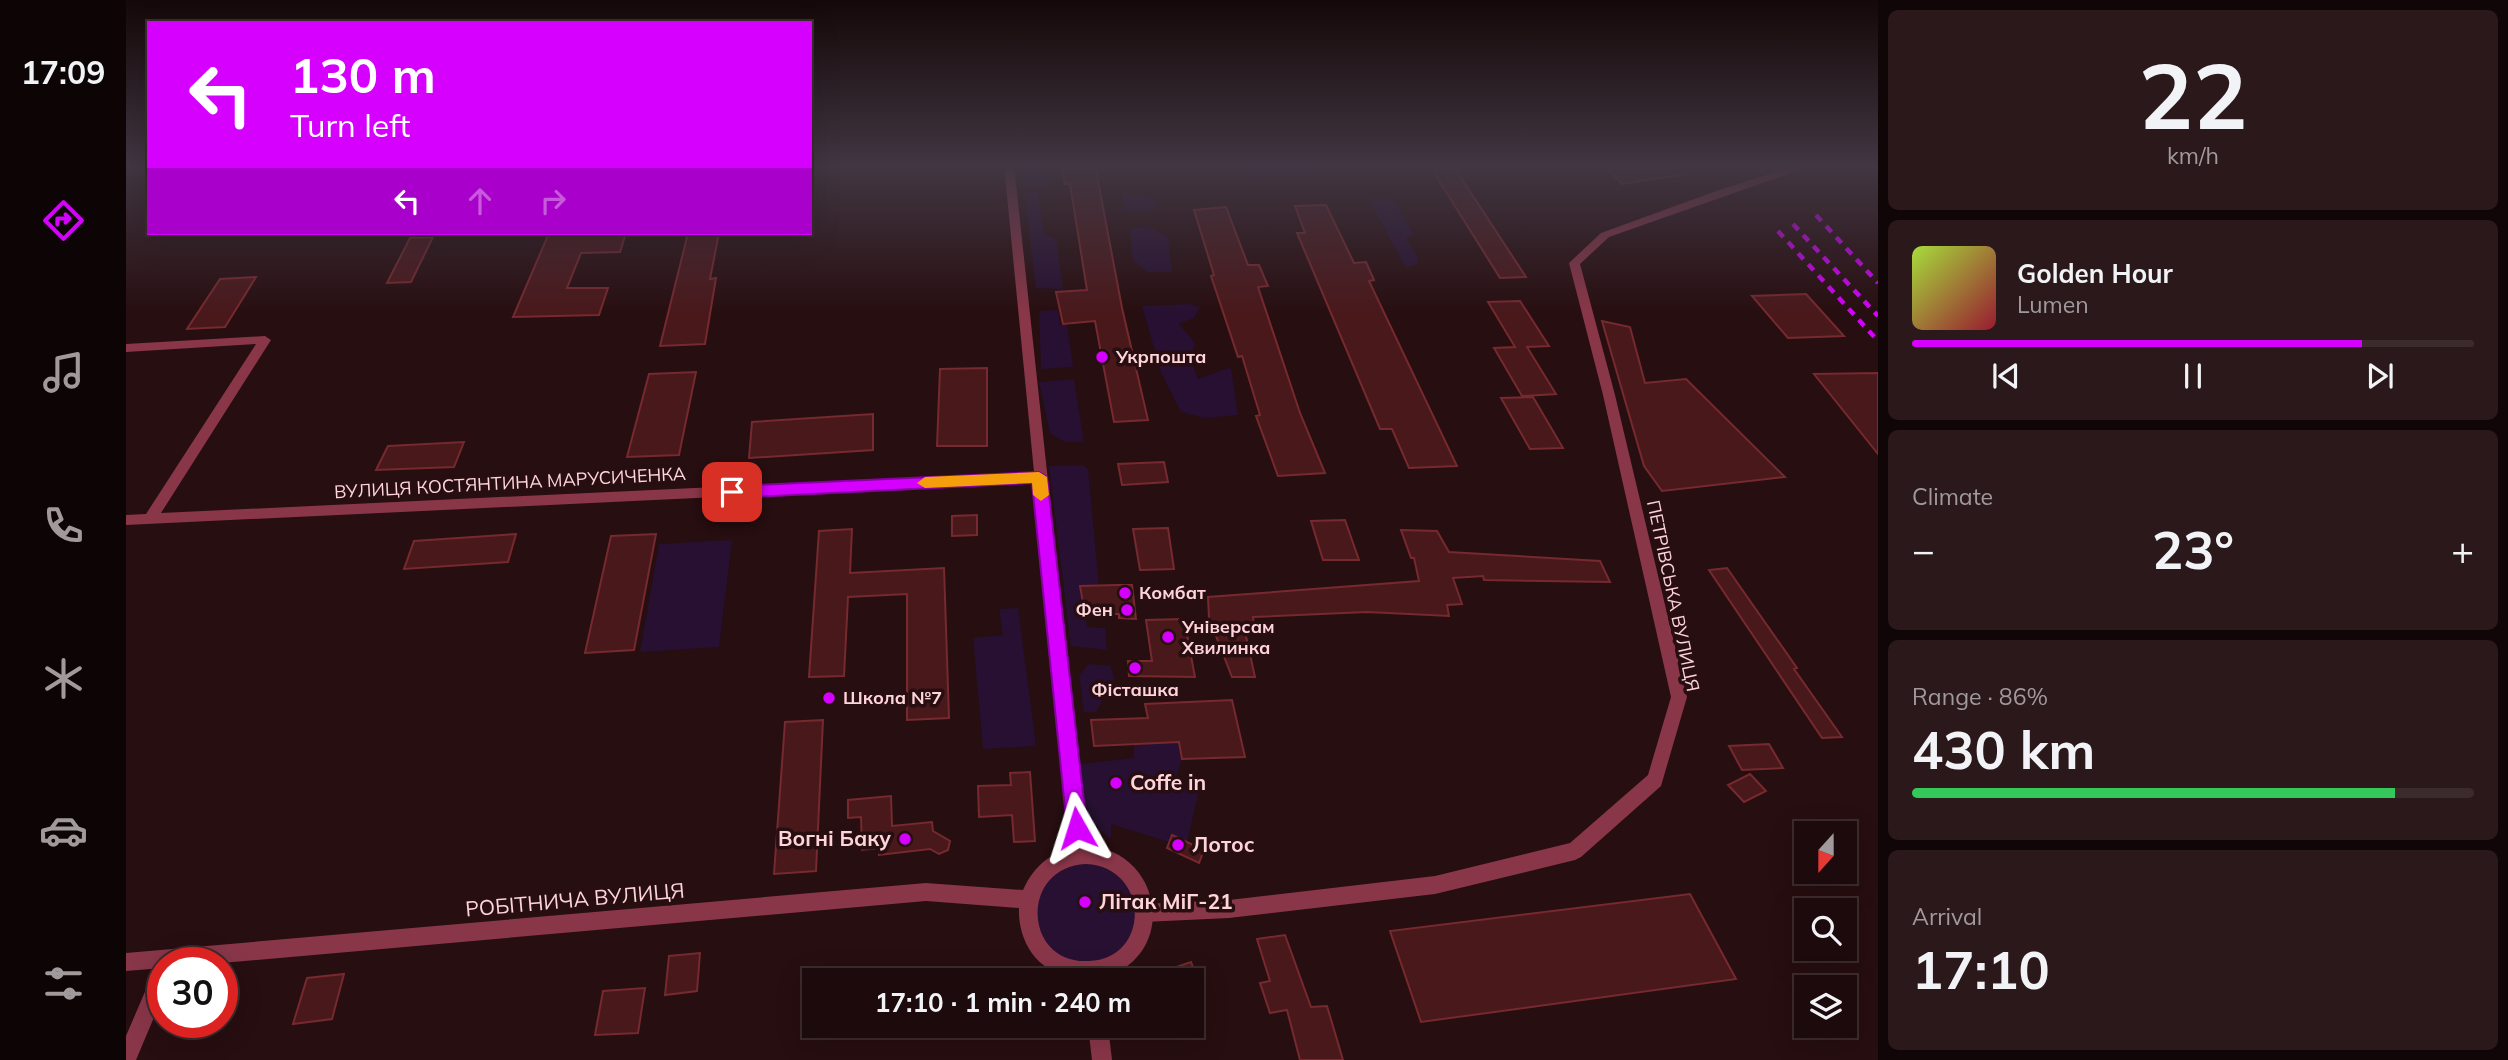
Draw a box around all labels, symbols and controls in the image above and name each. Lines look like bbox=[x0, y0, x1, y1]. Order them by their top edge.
text: 22 bbox=[2138, 38, 2248, 152]
text: 130 m bbox=[290, 44, 436, 105]
icon: left bbox=[175, 49, 266, 140]
text: 17:09 bbox=[21, 52, 105, 92]
text: Turn left bbox=[290, 105, 410, 145]
text: km/h bbox=[2167, 141, 2219, 170]
icon: left bbox=[388, 182, 426, 220]
icon: ahead bbox=[461, 182, 499, 220]
icon: right bbox=[534, 182, 572, 220]
icon: directions bbox=[39, 196, 88, 245]
text: Golden Hour bbox=[2017, 257, 2173, 290]
text: Lumen bbox=[2017, 290, 2089, 319]
place label: Укрпошта bbox=[1115, 345, 1206, 368]
icon: music bbox=[39, 348, 88, 397]
marker: Укрпошта bbox=[1094, 349, 1110, 365]
icon: previous bbox=[1987, 357, 2025, 395]
icon: pause bbox=[2174, 357, 2212, 395]
icon: next bbox=[2361, 357, 2399, 395]
street label: ВУЛИЦЯ КОСТЯНТИНА МАРУСИЧЕНКА bbox=[333, 462, 686, 503]
pin bbox=[702, 462, 762, 522]
icon: arrive bbox=[713, 473, 751, 511]
text: Climate bbox=[1912, 482, 1993, 511]
street label: ПЕТРІВСЬКА ВУЛИЦЯ bbox=[1642, 498, 1705, 694]
icon: phone bbox=[39, 501, 88, 550]
text: 23° bbox=[2152, 517, 2234, 582]
text: − bbox=[1912, 526, 1935, 574]
text: + bbox=[2451, 526, 2474, 574]
place label: Комбат bbox=[1139, 581, 1206, 604]
marker: Комбат bbox=[1117, 585, 1133, 601]
place label: Фен bbox=[1075, 598, 1113, 621]
marker: Фен bbox=[1119, 602, 1135, 618]
place label: Універсам Хвилинка bbox=[1181, 615, 1275, 659]
marker: Універсам Хвилинка bbox=[1160, 629, 1176, 645]
icon: climate bbox=[39, 654, 88, 703]
marker: Фісташка bbox=[1127, 660, 1143, 676]
place label: Фісташка bbox=[1091, 678, 1179, 701]
text: Range · 86% bbox=[1912, 682, 2048, 711]
place label: Школа №7 bbox=[843, 686, 942, 709]
marker: Школа №7 bbox=[821, 690, 837, 706]
text: 430 km bbox=[1912, 717, 2095, 782]
place label: Coffe in bbox=[1130, 769, 1206, 795]
marker: Coffe in bbox=[1108, 775, 1124, 791]
position arrow bbox=[1040, 791, 1114, 865]
icon: car bbox=[39, 806, 88, 855]
north arrow bbox=[1794, 821, 1857, 884]
map controls bbox=[1794, 821, 1857, 1038]
place label: Вогні Баку bbox=[778, 825, 891, 851]
marker: Вогні Баку bbox=[897, 831, 913, 847]
place label: Лотос bbox=[1192, 831, 1255, 857]
marker: Лотос bbox=[1170, 837, 1186, 853]
street label: РОБІТНИЧА ВУЛИЦЯ bbox=[464, 876, 686, 922]
place label: Літак МіГ-21 bbox=[1099, 888, 1233, 914]
marker: Літак МіГ-21 bbox=[1077, 894, 1093, 910]
button: search bbox=[1794, 898, 1857, 961]
text: Arrival bbox=[1912, 902, 1982, 931]
text: 17:10 bbox=[1912, 937, 2050, 1002]
speed limit sign: 30 bbox=[147, 947, 238, 1038]
icon: filters bbox=[39, 959, 88, 1008]
button: layers bbox=[1794, 975, 1857, 1038]
text: 17:10 · 1 min · 240 m bbox=[875, 986, 1131, 1019]

